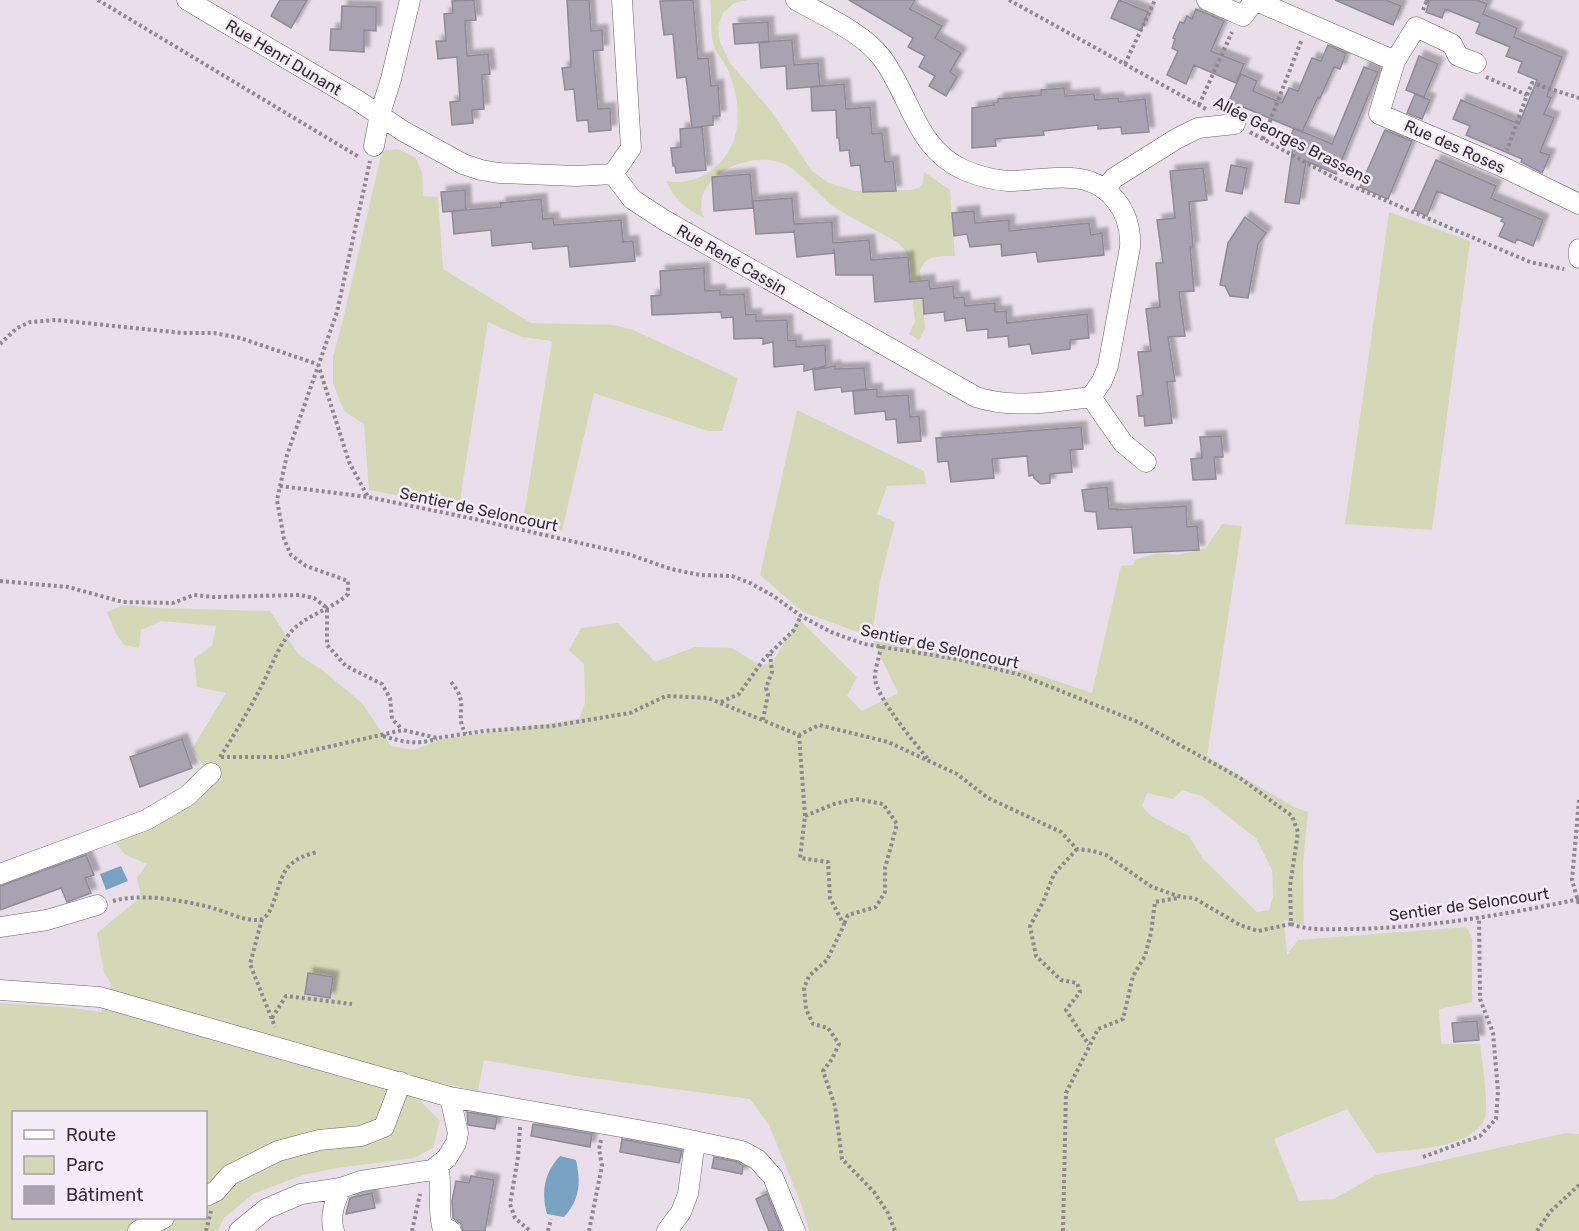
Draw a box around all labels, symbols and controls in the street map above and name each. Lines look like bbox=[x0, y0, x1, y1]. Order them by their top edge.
street label: Rue Henri Dunant bbox=[222, 15, 345, 100]
street label: Allée Georges Brassens bbox=[1211, 92, 1375, 189]
street label: Rue des Roses bbox=[1401, 116, 1508, 177]
street label: Rue René Cassin bbox=[673, 220, 790, 299]
street label: Sentier de Seloncourt bbox=[398, 483, 560, 536]
street label: Sentier de Seloncourt bbox=[859, 620, 1021, 673]
street label: Sentier de Seloncourt bbox=[1388, 884, 1550, 925]
legend bbox=[12, 1111, 207, 1219]
text: Route bbox=[66, 1124, 116, 1146]
text: Parc bbox=[66, 1154, 104, 1176]
text: Bâtiment bbox=[66, 1184, 143, 1206]

